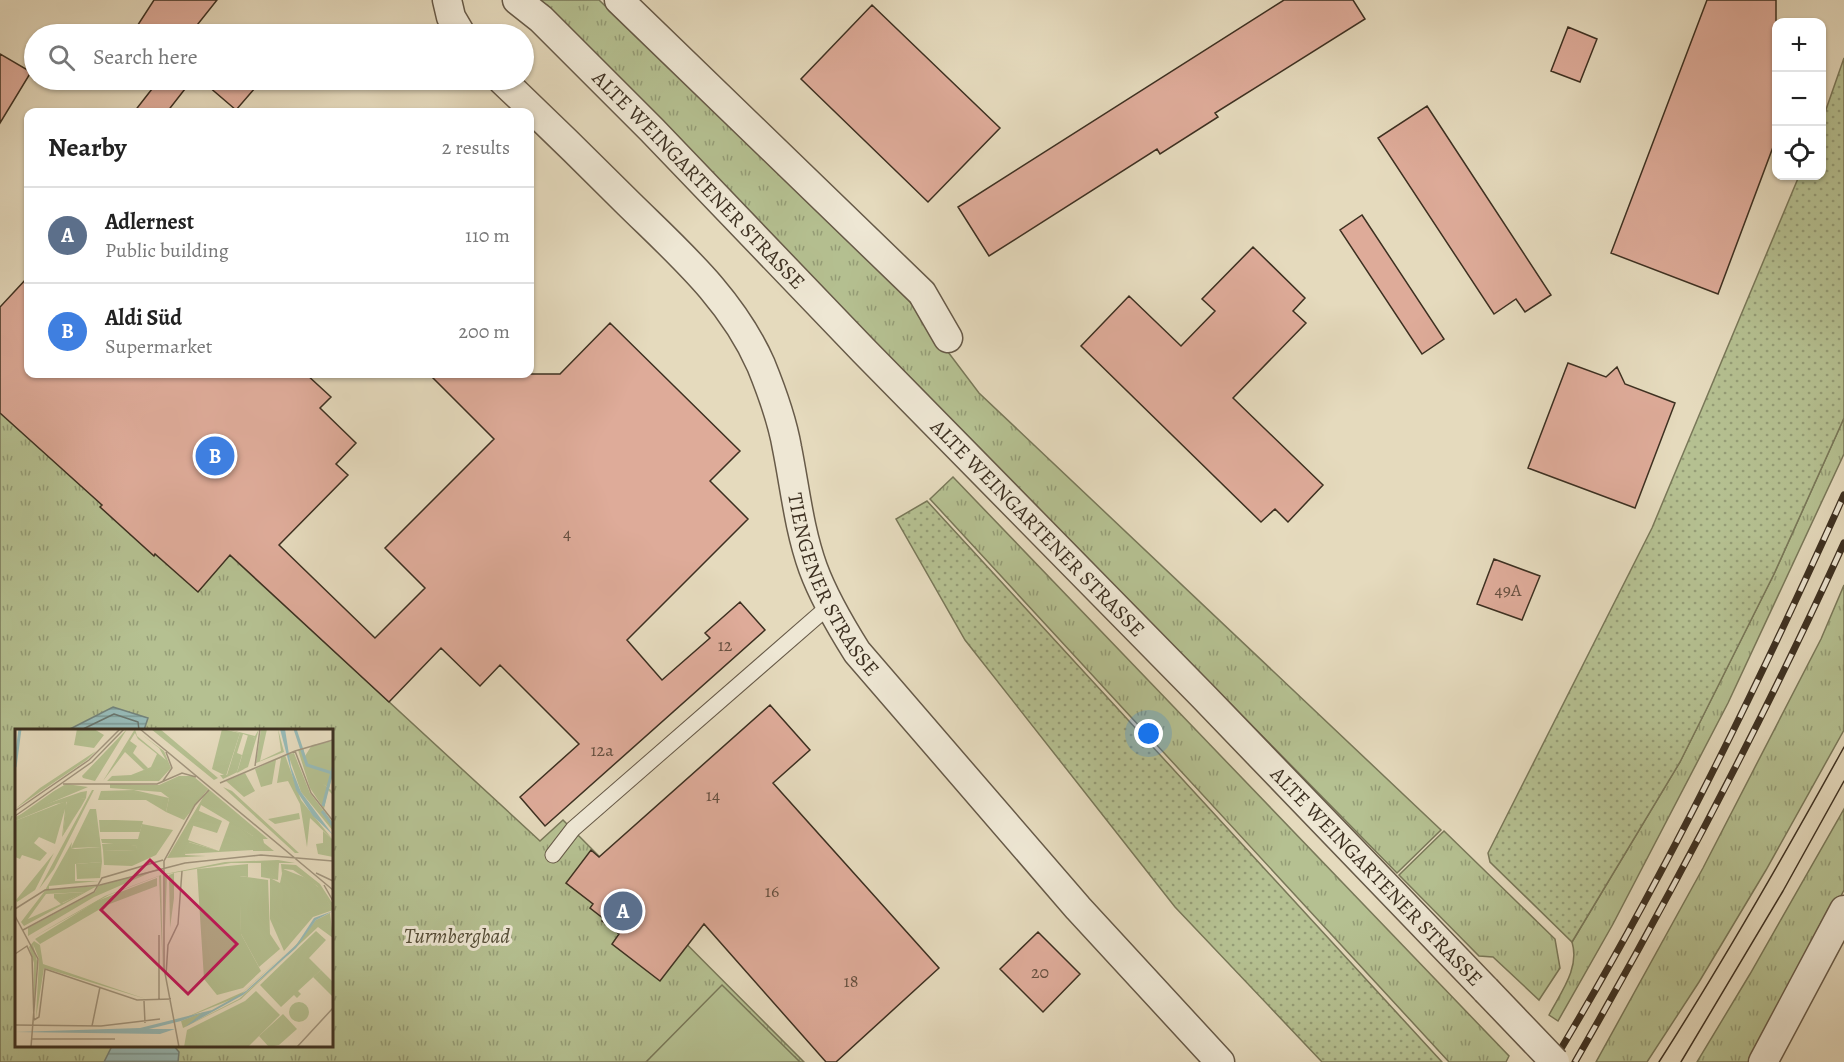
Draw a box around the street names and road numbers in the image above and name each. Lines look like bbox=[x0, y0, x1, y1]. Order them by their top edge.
street label: ALTE WEINGARTENER STRASSE bbox=[586, 64, 812, 295]
street label: ALTE WEINGARTENER STRASSE bbox=[924, 412, 1151, 643]
street label: TIENGENER STRASSE bbox=[781, 491, 886, 682]
street label: ALTE WEINGARTENER STRASSE bbox=[1264, 760, 1489, 992]

